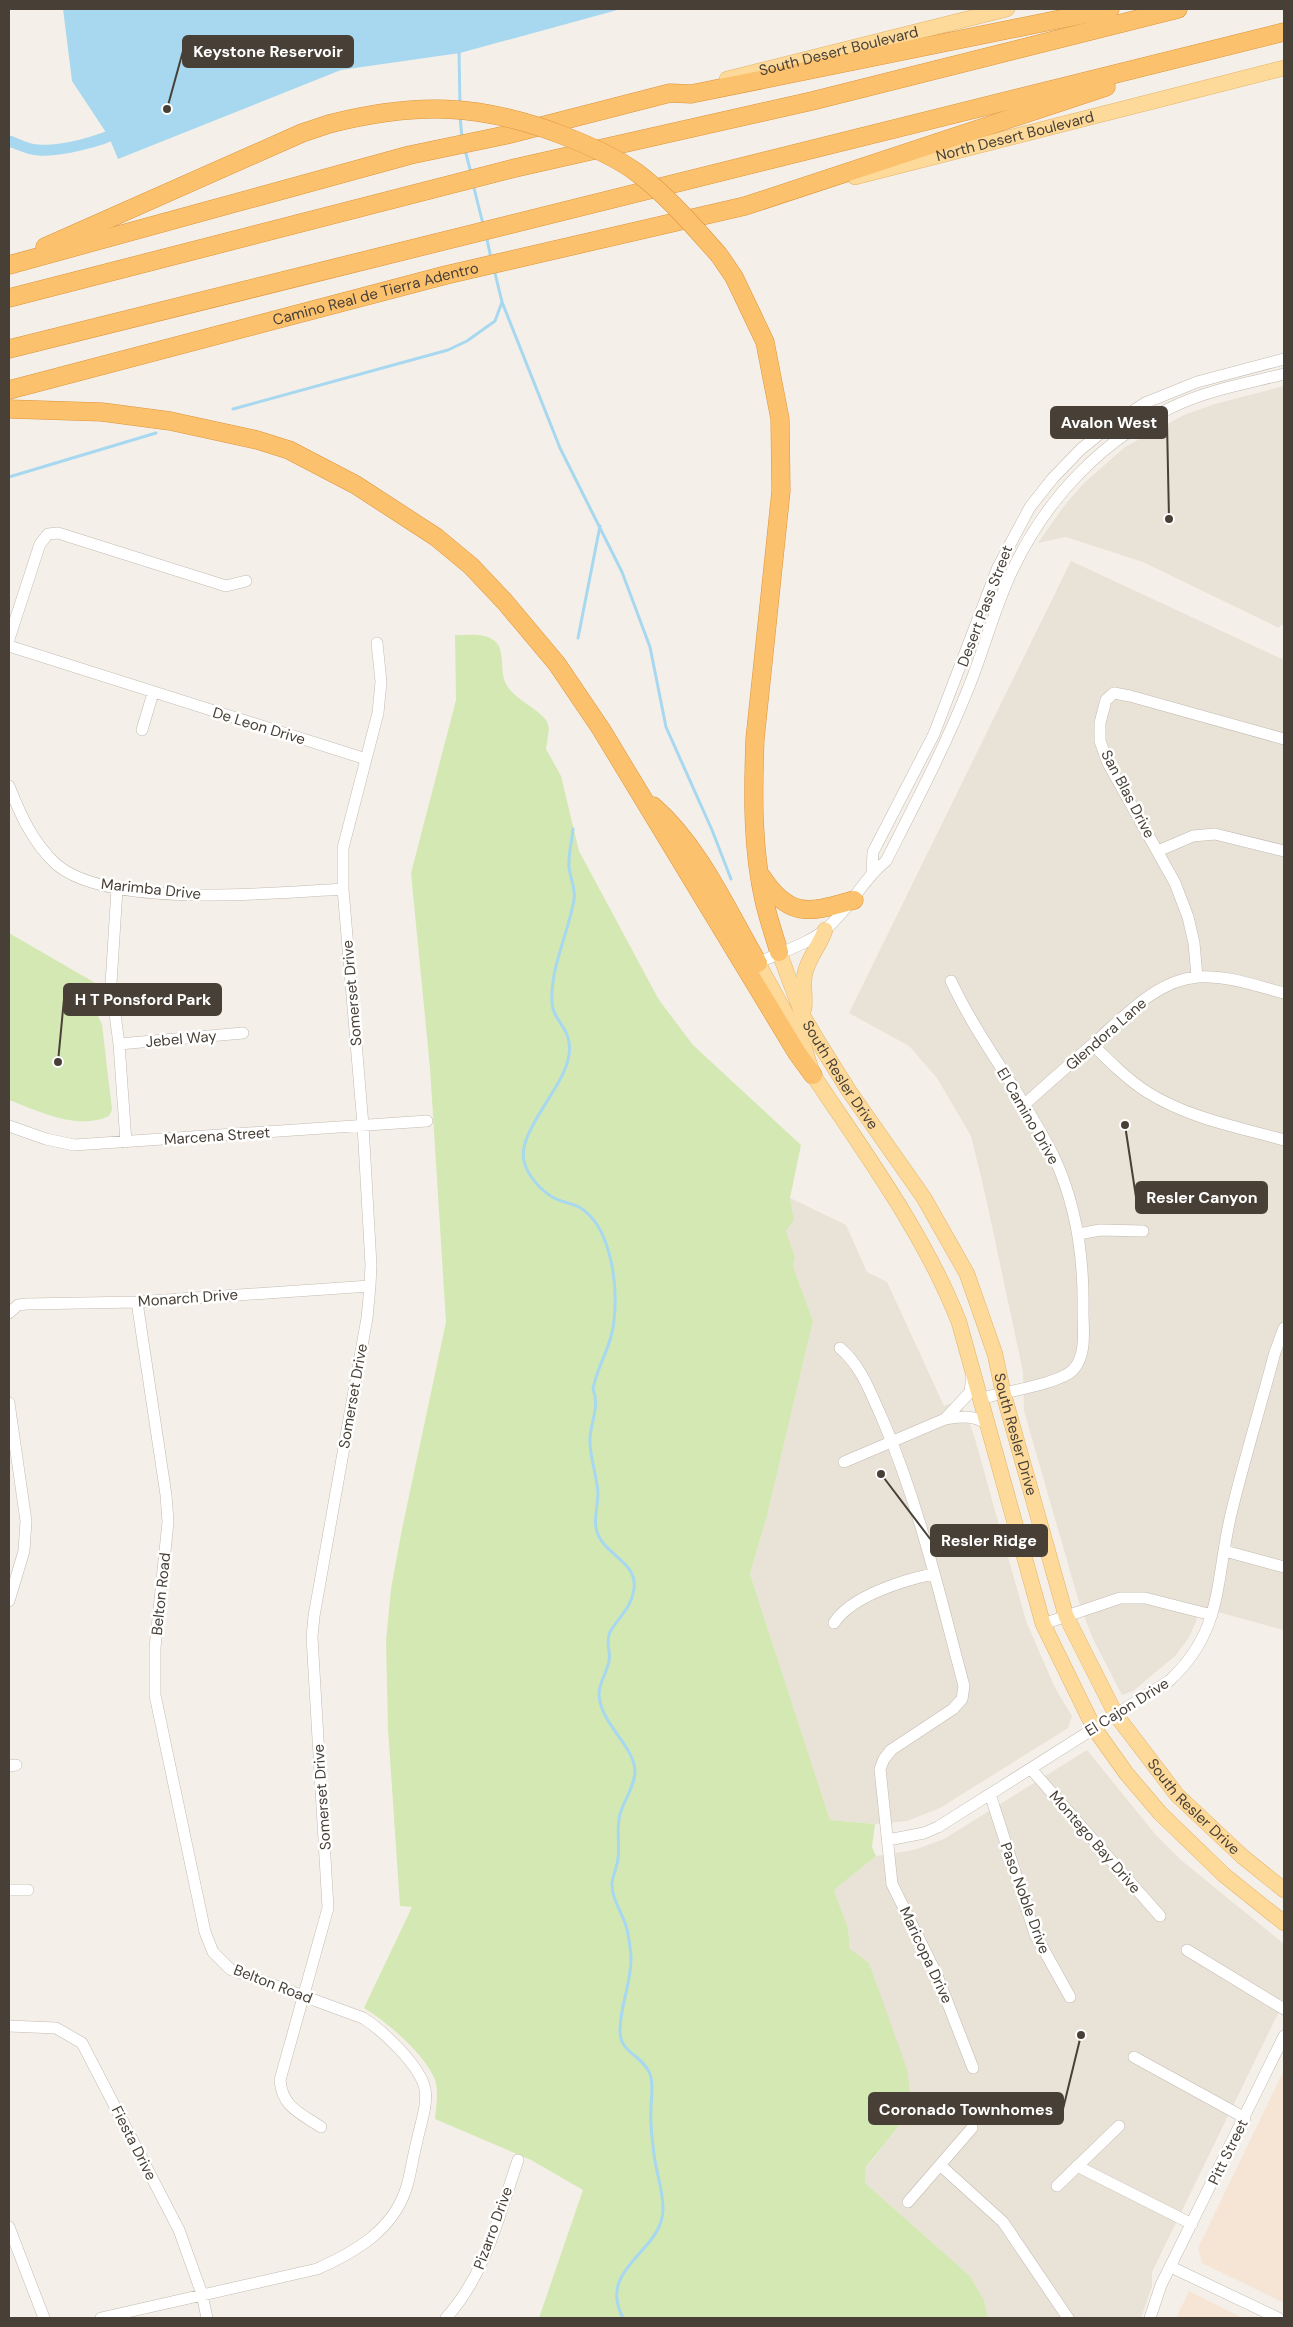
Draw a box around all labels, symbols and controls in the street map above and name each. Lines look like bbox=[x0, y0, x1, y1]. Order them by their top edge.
street label: South Desert Boulevard bbox=[757, 22, 920, 81]
callout: Keystone Reservoir bbox=[183, 36, 353, 67]
text: Keystone Reservoir bbox=[193, 41, 343, 62]
street label: North Desert Boulevard bbox=[934, 107, 1096, 166]
street label: Camino Real de Tierra Adentro bbox=[270, 258, 481, 330]
callout: Avalon West bbox=[1051, 407, 1167, 438]
text: Avalon West bbox=[1061, 412, 1157, 433]
street label: Desert Pass Street bbox=[953, 542, 1017, 670]
street label: De Leon Drive bbox=[210, 702, 308, 750]
street label: San Blas Drive bbox=[1096, 746, 1160, 842]
street label: Marimba Drive bbox=[100, 874, 202, 904]
street label: Somerset Drive bbox=[337, 939, 367, 1047]
callout: H T Ponsford Park bbox=[64, 984, 221, 1015]
text: H T Ponsford Park bbox=[75, 989, 212, 1010]
street label: Glendora Lane bbox=[1061, 993, 1151, 1075]
street label: South Resler Drive bbox=[798, 1016, 883, 1133]
street label: Jebel Way bbox=[145, 1026, 218, 1052]
street label: El Camino Drive bbox=[992, 1064, 1064, 1168]
street label: Marcena Street bbox=[163, 1122, 271, 1150]
callout: Resler Canyon bbox=[1136, 1182, 1267, 1213]
text: Resler Canyon bbox=[1146, 1187, 1258, 1208]
street label: Monarch Drive bbox=[137, 1285, 239, 1311]
street label: Somerset Drive bbox=[334, 1342, 372, 1450]
street label: South Resler Drive bbox=[989, 1371, 1042, 1498]
callout: Resler Ridge bbox=[931, 1525, 1047, 1556]
text: Resler Ridge bbox=[941, 1530, 1037, 1551]
street label: Belton Road bbox=[147, 1552, 175, 1636]
street label: El Cajon Drive bbox=[1081, 1673, 1173, 1741]
street label: Somerset Drive bbox=[308, 1743, 336, 1851]
street label: South Resler Drive bbox=[1143, 1755, 1244, 1859]
street label: Montego Bay Drive bbox=[1045, 1786, 1145, 1898]
street label: Paso Noble Drive bbox=[996, 1840, 1054, 1956]
street label: Maricopa Drive bbox=[895, 1903, 957, 2007]
street label: Belton Road bbox=[231, 1960, 315, 2008]
callout: Coronado Townhomes bbox=[869, 2093, 1063, 2124]
text: Coronado Townhomes bbox=[879, 2099, 1053, 2120]
street label: Fiesta Drive bbox=[107, 2102, 161, 2184]
street label: Pitt Street bbox=[1204, 2116, 1253, 2188]
street label: Pizarro Drive bbox=[469, 2184, 517, 2272]

